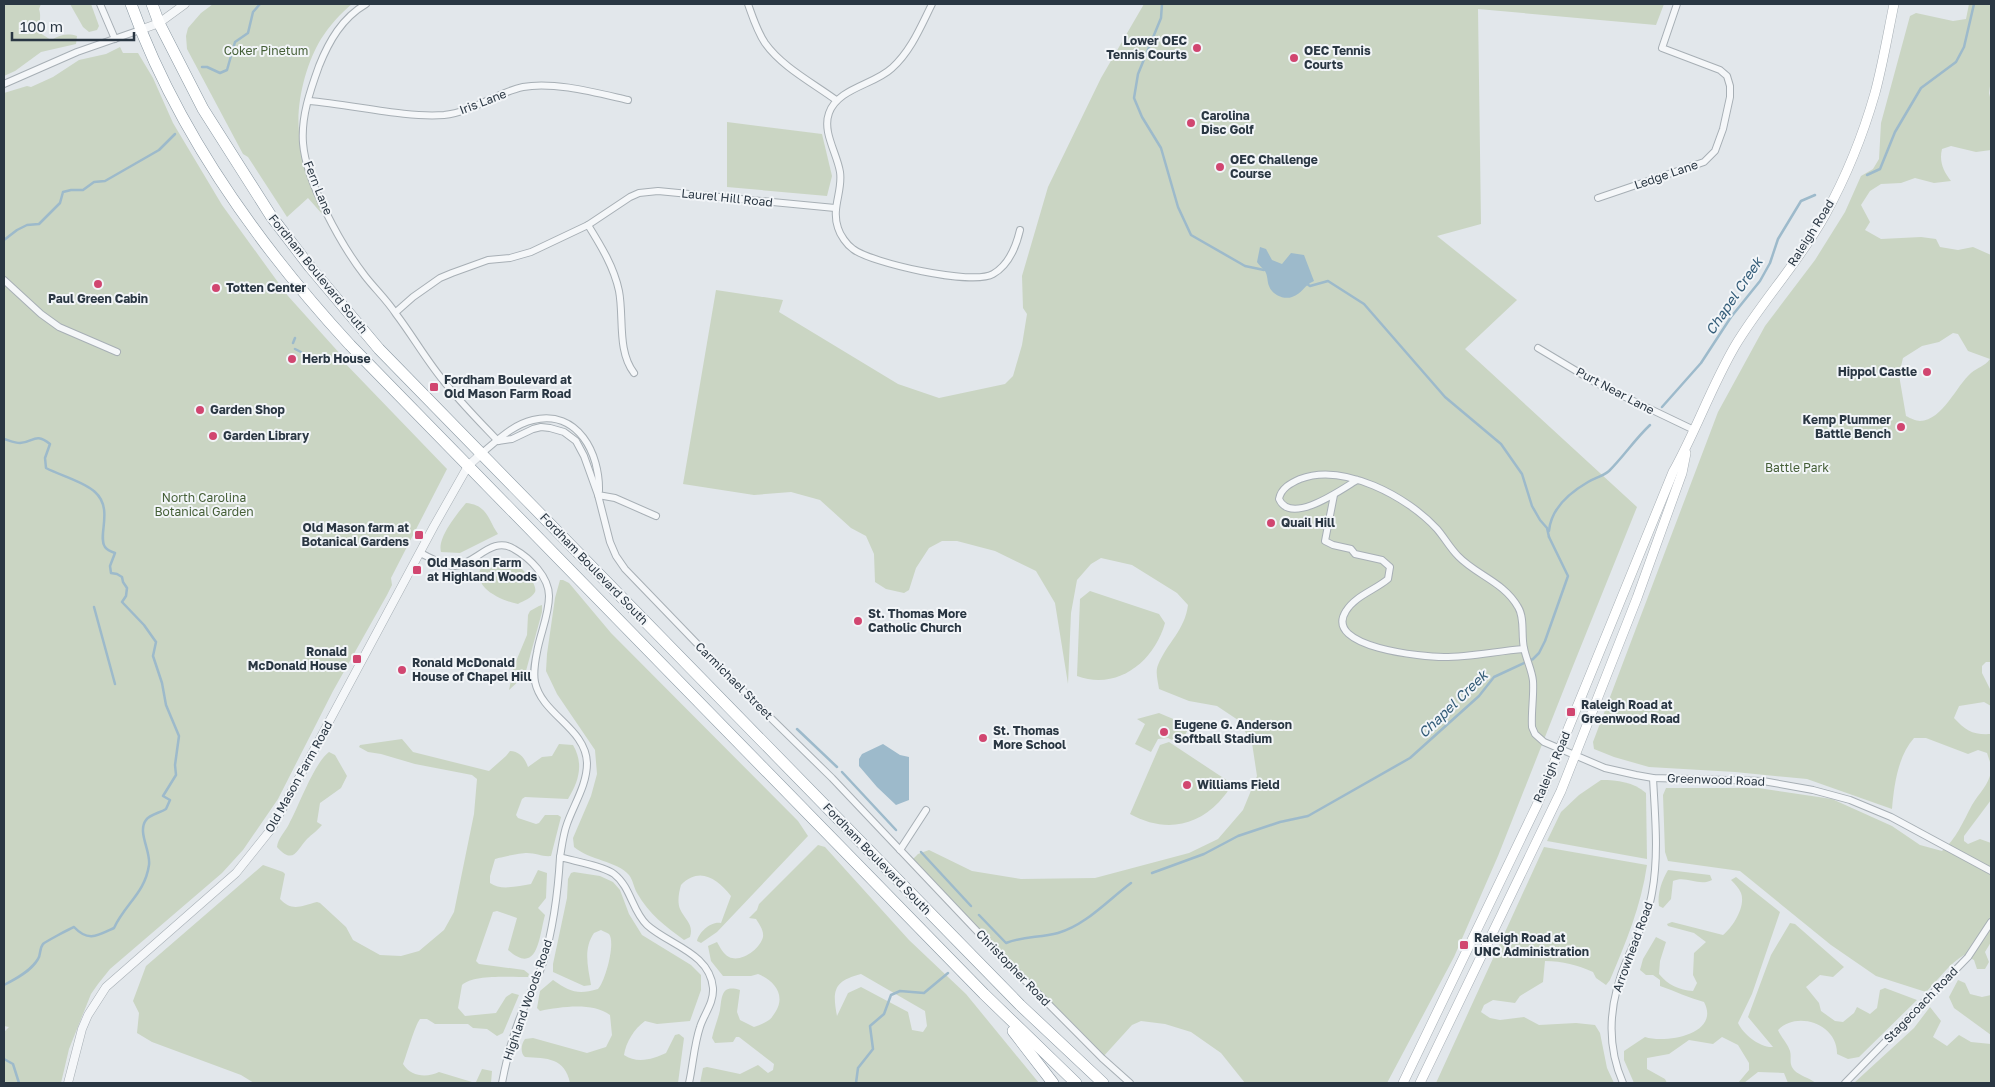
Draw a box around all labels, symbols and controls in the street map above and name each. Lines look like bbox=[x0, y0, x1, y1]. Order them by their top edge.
scale bar bbox=[12, 10, 135, 42]
text: 100 m bbox=[20, 17, 63, 35]
place label: Lower OEC Tennis Courts bbox=[1106, 33, 1187, 62]
marker: Lower OEC Tennis Courts bbox=[1191, 42, 1203, 54]
park label: Coker Pinetum bbox=[224, 43, 308, 58]
place label: OEC Tennis Courts bbox=[1304, 43, 1371, 72]
marker: OEC Tennis Courts bbox=[1288, 52, 1300, 64]
street label: Iris Lane bbox=[457, 86, 508, 117]
place label: Carolina Disc Golf bbox=[1201, 108, 1254, 137]
marker: Carolina Disc Golf bbox=[1185, 117, 1197, 129]
place label: OEC Challenge Course bbox=[1230, 152, 1318, 181]
street label: Ledge Lane bbox=[1632, 157, 1700, 192]
street label: Fern Lane bbox=[301, 159, 336, 217]
marker: OEC Challenge Course bbox=[1214, 161, 1226, 173]
street label: Laurel Hill Road bbox=[681, 185, 773, 210]
street label: Raleigh Road bbox=[1784, 197, 1837, 269]
street label: Fordham Boulevard South bbox=[266, 211, 371, 336]
water label: Chapel Creek bbox=[1701, 252, 1767, 338]
marker: Paul Green Cabin bbox=[92, 278, 104, 290]
place label: Totten Center bbox=[226, 280, 307, 295]
marker: Totten Center bbox=[210, 282, 222, 294]
place label: Paul Green Cabin bbox=[48, 291, 148, 306]
place label: Herb House bbox=[302, 351, 371, 366]
marker: Herb House bbox=[286, 353, 298, 365]
street label: Purt Near Lane bbox=[1574, 364, 1657, 417]
place label: Hippol Castle bbox=[1838, 364, 1917, 379]
marker: Hippol Castle bbox=[1921, 366, 1933, 378]
place label: Fordham Boulevard at Old Mason Farm Road bbox=[444, 372, 572, 401]
marker: Fordham Boulevard at Old Mason Farm Road bbox=[428, 381, 440, 393]
place label: Garden Shop bbox=[210, 402, 286, 417]
marker: Garden Shop bbox=[194, 404, 206, 416]
place label: Kemp Plummer Battle Bench bbox=[1803, 412, 1891, 441]
marker: Kemp Plummer Battle Bench bbox=[1895, 421, 1907, 433]
place label: Garden Library bbox=[223, 428, 310, 443]
marker: Garden Library bbox=[207, 430, 219, 442]
park label: Battle Park bbox=[1765, 460, 1829, 475]
park label: North Carolina Botanical Garden bbox=[154, 490, 254, 519]
street label: Fordham Boulevard South bbox=[537, 510, 652, 628]
place label: Quail Hill bbox=[1281, 515, 1335, 530]
marker: Quail Hill bbox=[1265, 517, 1277, 529]
place label: Old Mason farm at Botanical Gardens bbox=[301, 520, 409, 549]
marker: Old Mason farm at Botanical Gardens bbox=[413, 529, 425, 541]
place label: Old Mason Farm at Highland Woods bbox=[427, 555, 538, 584]
marker: Old Mason Farm at Highland Woods bbox=[411, 564, 423, 576]
place label: St. Thomas More Catholic Church bbox=[868, 606, 967, 635]
marker: St. Thomas More Catholic Church bbox=[852, 615, 864, 627]
street label: Carmichael Street bbox=[692, 639, 776, 723]
place label: Ronald McDonald House bbox=[248, 644, 347, 673]
marker: Ronald McDonald House bbox=[351, 653, 363, 665]
place label: Ronald McDonald House of Chapel Hill bbox=[412, 655, 531, 684]
marker: Ronald McDonald House of Chapel Hill bbox=[396, 664, 408, 676]
water label: Chapel Creek bbox=[1414, 665, 1492, 741]
place label: Raleigh Road at Greenwood Road bbox=[1581, 697, 1680, 726]
marker: Raleigh Road at Greenwood Road bbox=[1565, 706, 1577, 718]
place label: Eugene G. Anderson Softball Stadium bbox=[1174, 717, 1292, 746]
street label: Old Mason Farm Road bbox=[262, 718, 336, 835]
place label: St. Thomas More School bbox=[993, 723, 1066, 752]
marker: Eugene G. Anderson Softball Stadium bbox=[1158, 726, 1170, 738]
street label: Raleigh Road bbox=[1530, 729, 1573, 805]
marker: St. Thomas More School bbox=[977, 732, 989, 744]
street label: Greenwood Road bbox=[1667, 770, 1765, 789]
place label: Williams Field bbox=[1197, 777, 1280, 792]
marker: Williams Field bbox=[1181, 779, 1193, 791]
street label: Fordham Boulevard South bbox=[820, 800, 935, 918]
street label: Arrowhead Road bbox=[1609, 900, 1656, 994]
street label: Christopher Road bbox=[973, 926, 1054, 1009]
place label: Raleigh Road at UNC Administration bbox=[1474, 930, 1589, 959]
street label: Highland Woods Road bbox=[500, 937, 555, 1062]
marker: Raleigh Road at UNC Administration bbox=[1458, 939, 1470, 951]
street label: Stagecoach Road bbox=[1880, 963, 1961, 1046]

